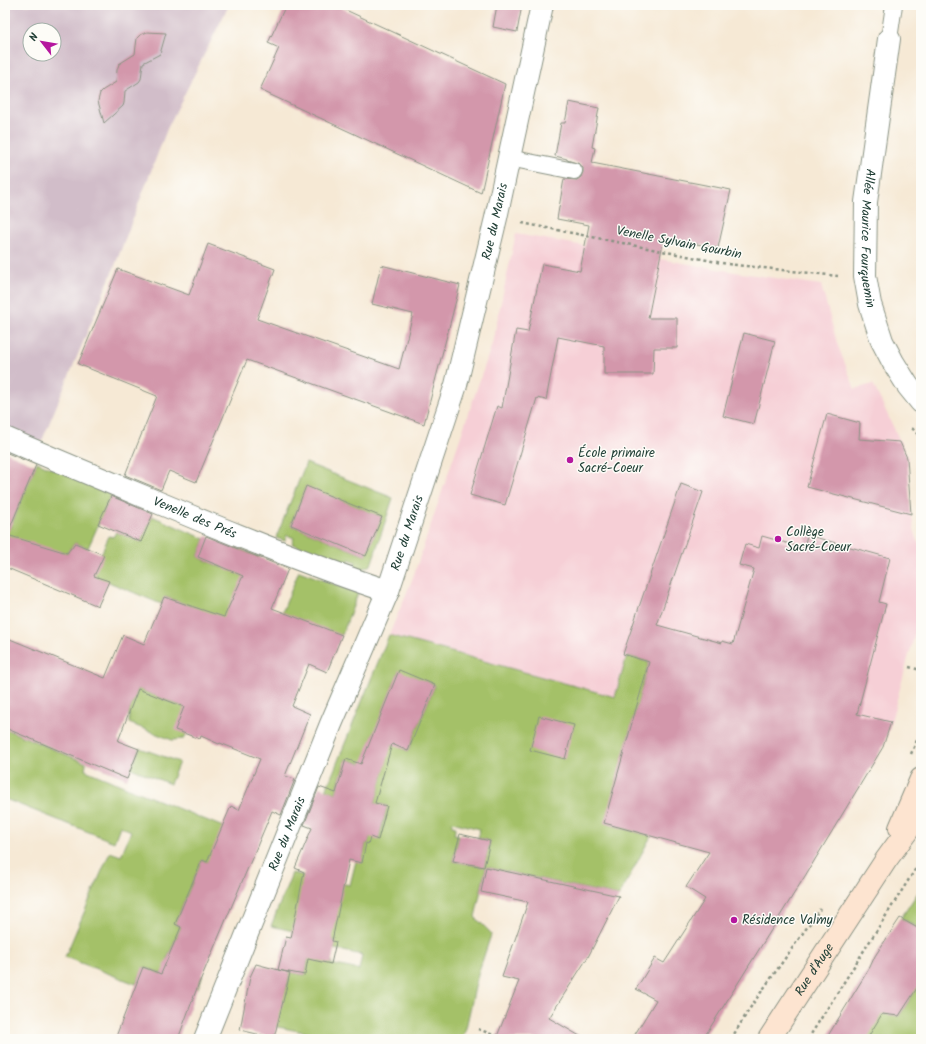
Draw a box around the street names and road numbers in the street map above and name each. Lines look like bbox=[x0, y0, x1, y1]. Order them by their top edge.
street label: Allée Maurice Fourquemin bbox=[855, 167, 881, 311]
street label: Rue du Marais bbox=[476, 181, 514, 262]
street label: Venelle Sylvain Gourbin bbox=[615, 221, 744, 265]
street label: Venelle des Prés bbox=[150, 491, 240, 544]
street label: Rue du Marais bbox=[385, 492, 430, 574]
street label: Rue du Marais bbox=[263, 793, 312, 874]
street label: Rue d'Auge bbox=[789, 939, 840, 1000]

